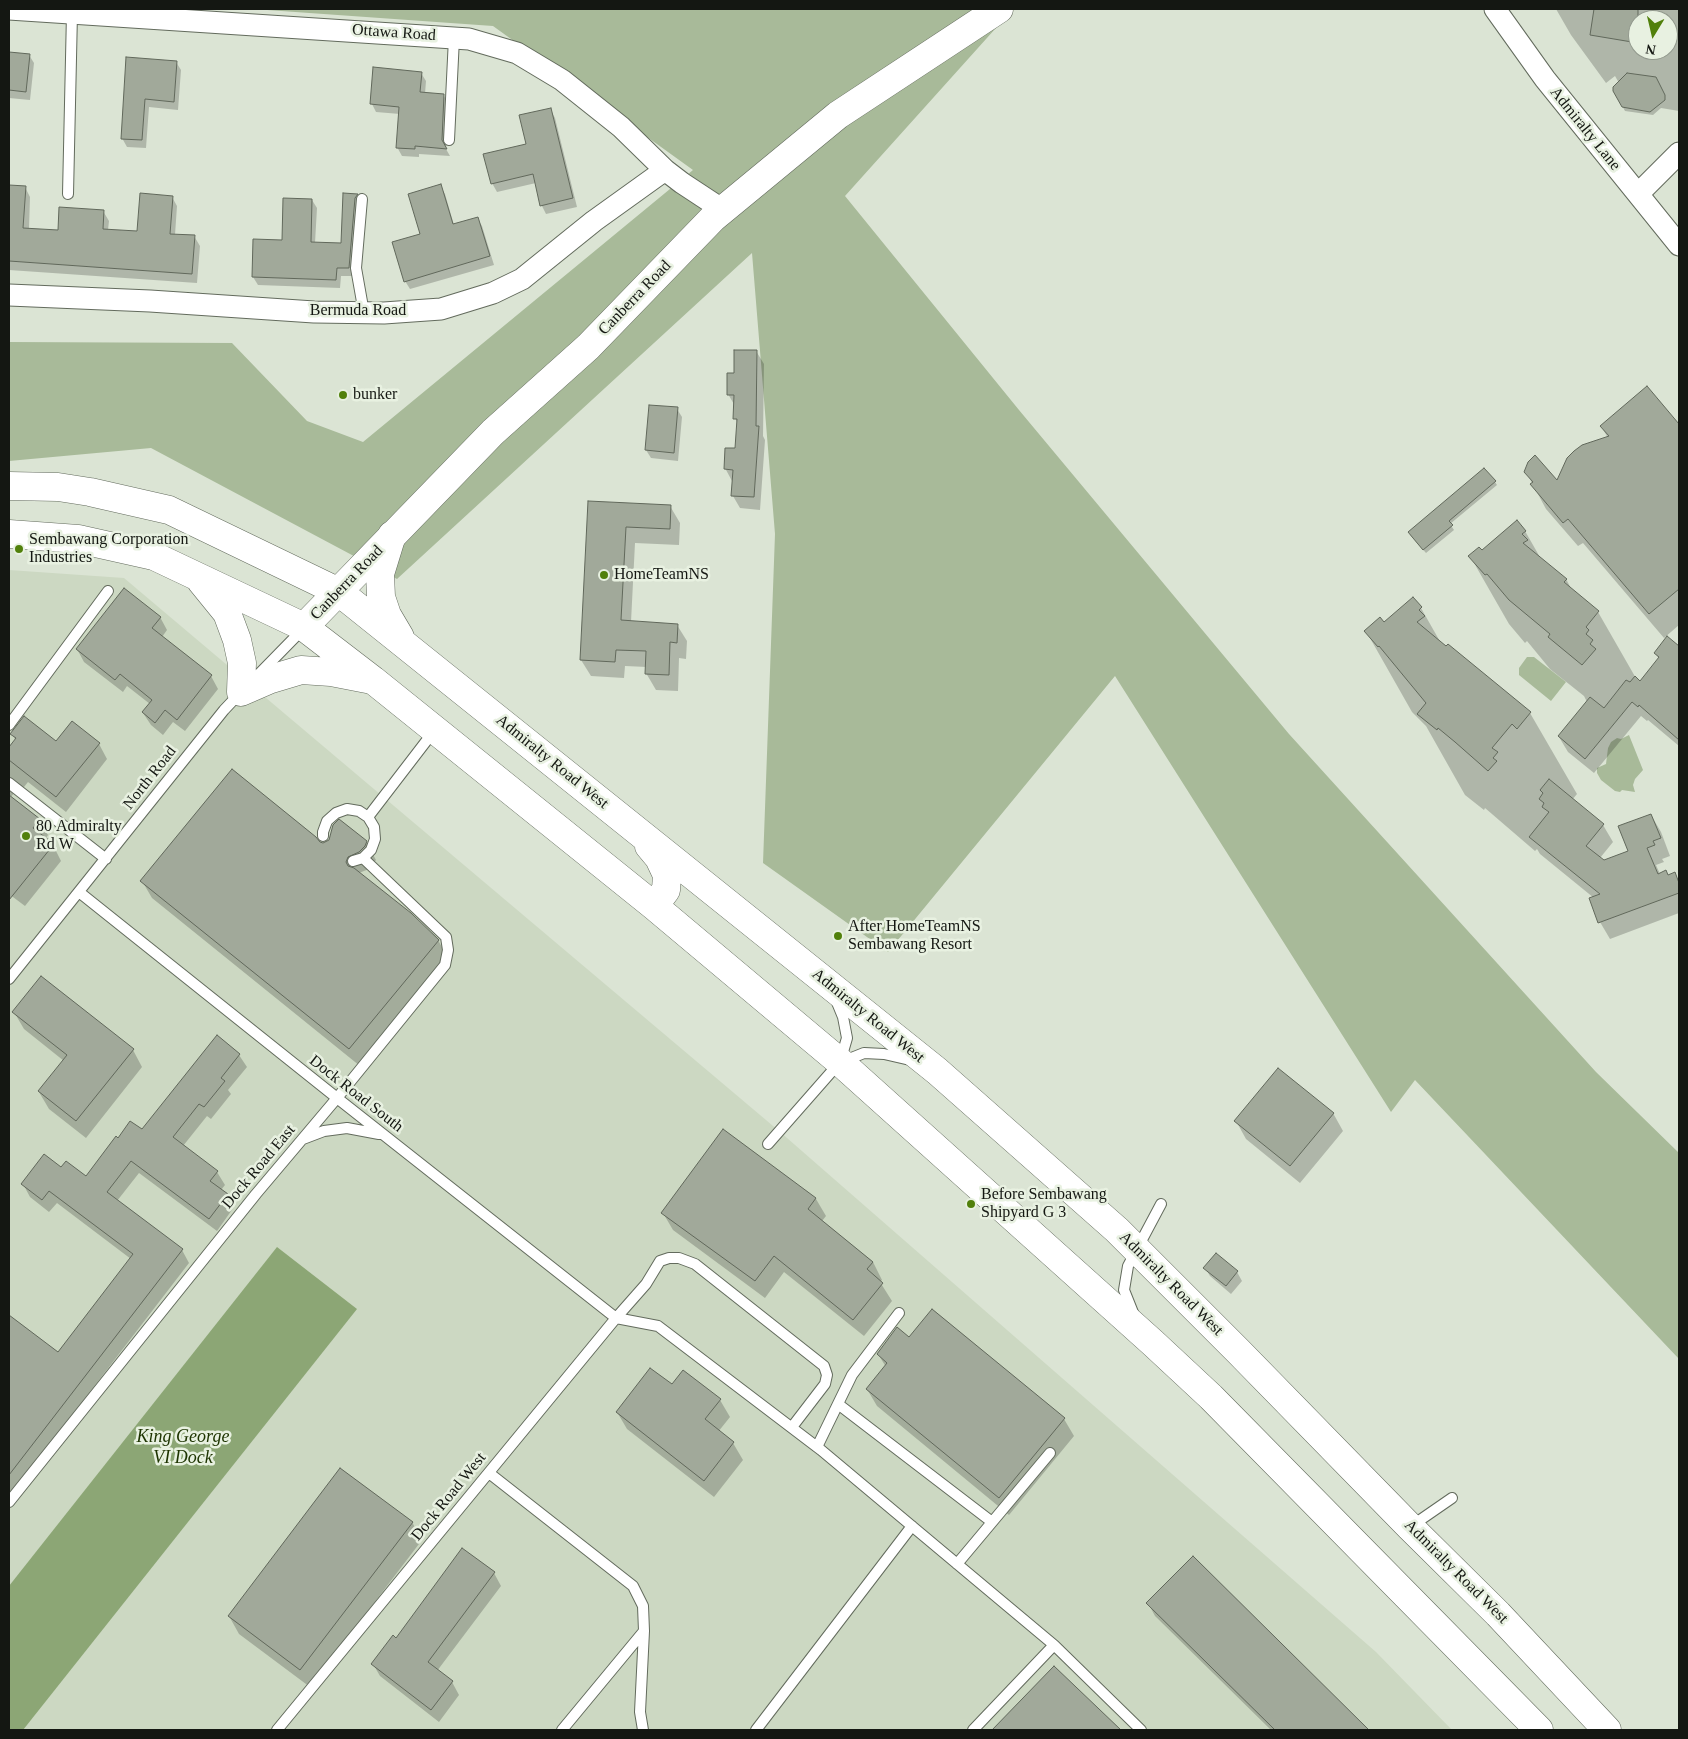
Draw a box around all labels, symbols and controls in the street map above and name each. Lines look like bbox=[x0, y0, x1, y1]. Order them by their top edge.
north arrow bbox=[1628, 10, 1678, 60]
street label: Ottawa Road bbox=[351, 20, 437, 46]
text: N bbox=[1645, 41, 1657, 58]
street label: Admiralty Lane bbox=[1546, 83, 1624, 175]
street label: Canberra Road bbox=[595, 257, 675, 339]
street label: Bermuda Road bbox=[310, 301, 406, 321]
place label: bunker bbox=[353, 385, 397, 405]
marker: bunker bbox=[337, 389, 349, 401]
place label: Sembawang Corporation Industries bbox=[29, 530, 189, 568]
street label: Canberra Road bbox=[307, 542, 387, 624]
marker: Sembawang Corporation Industries bbox=[13, 543, 25, 555]
place label: HomeTeamNS bbox=[614, 565, 709, 585]
marker: HomeTeamNS bbox=[598, 569, 610, 581]
street label: Admiralty Road West bbox=[492, 711, 612, 813]
street label: North Road bbox=[119, 742, 181, 814]
place label: 80 Admiralty Rd W bbox=[36, 817, 122, 855]
marker: 80 Admiralty Rd W bbox=[20, 830, 32, 842]
place label: After HomeTeamNS Sembawang Resort bbox=[848, 917, 981, 955]
marker: After HomeTeamNS Sembawang Resort bbox=[832, 930, 844, 942]
street label: Admiralty Road West bbox=[808, 965, 928, 1067]
street label: Dock Road South bbox=[305, 1051, 407, 1137]
street label: Dock Road East bbox=[218, 1121, 300, 1213]
place label: Before Sembawang Shipyard G 3 bbox=[981, 1185, 1107, 1223]
marker: Before Sembawang Shipyard G 3 bbox=[965, 1198, 977, 1210]
street label: Admiralty Road West bbox=[1115, 1228, 1227, 1340]
water label: King George VI Dock bbox=[137, 1426, 229, 1468]
street label: Dock Road West bbox=[408, 1449, 490, 1545]
street label: Admiralty Road West bbox=[1400, 1516, 1512, 1628]

